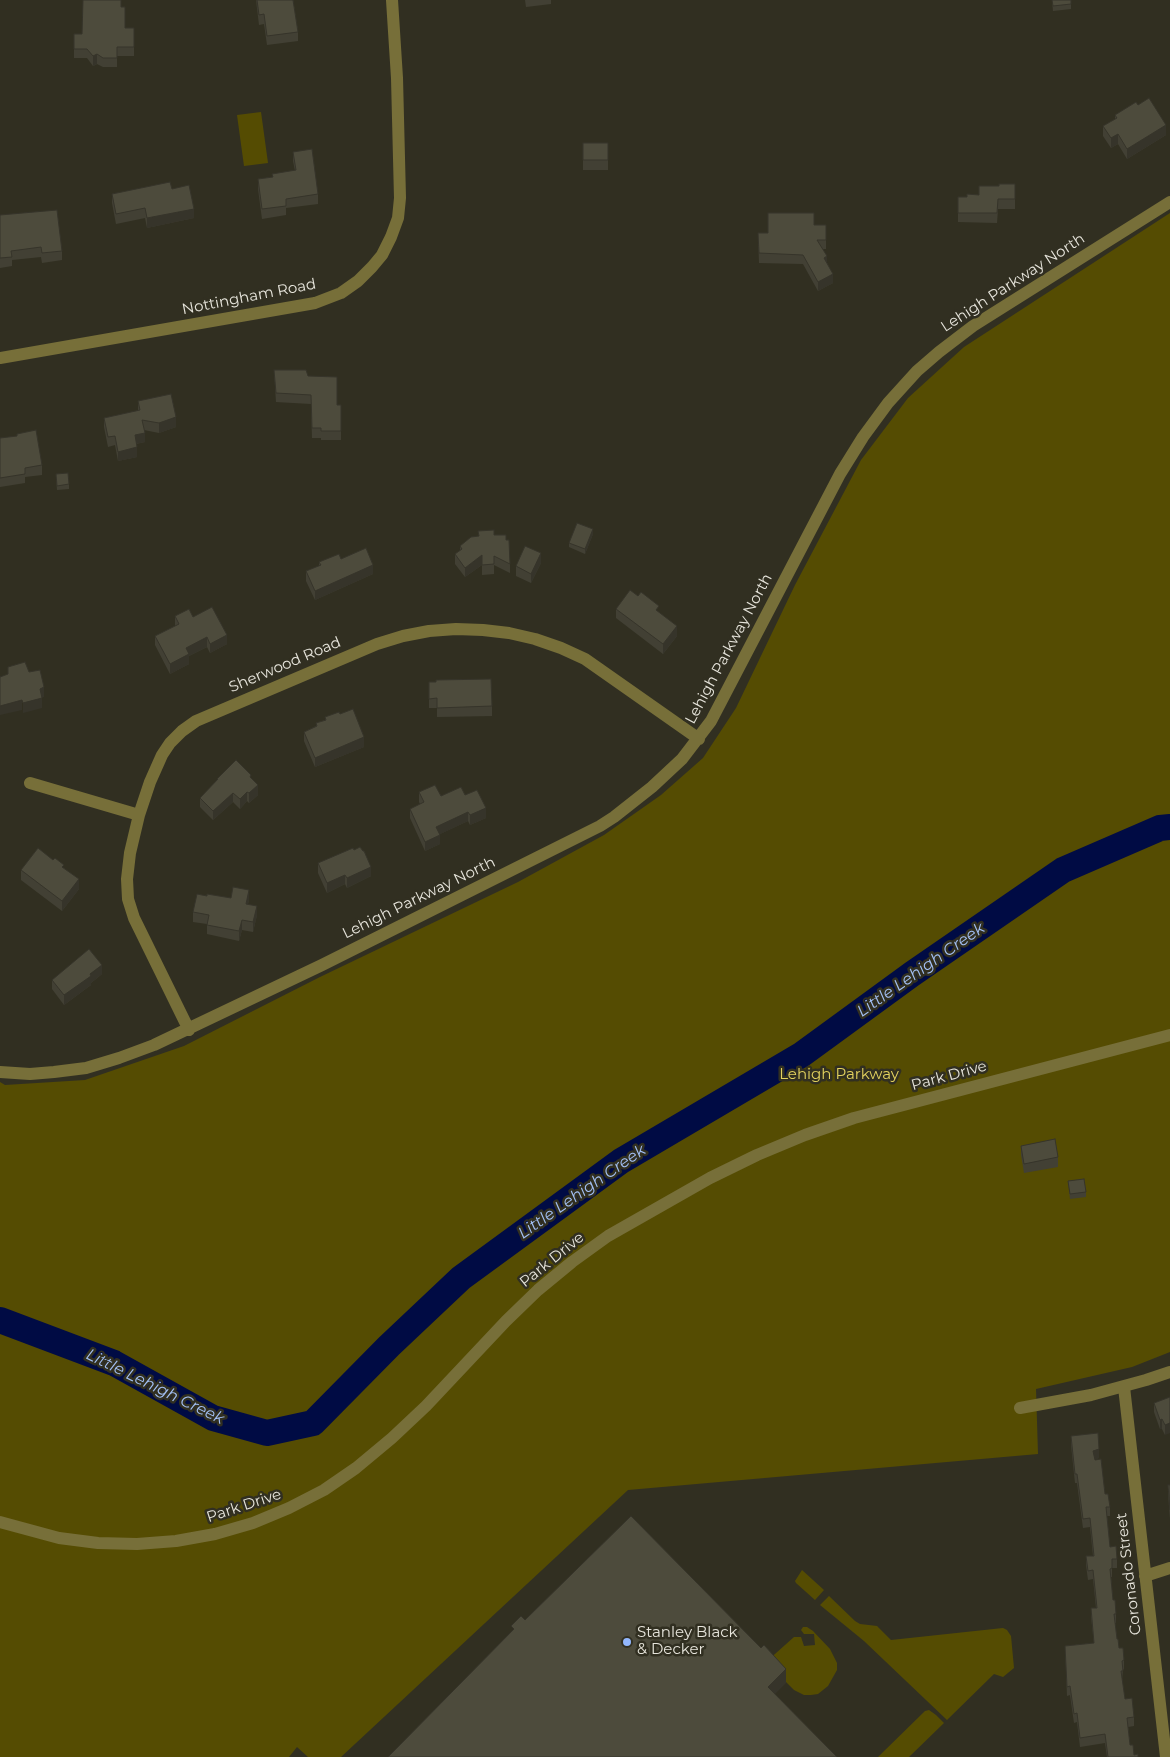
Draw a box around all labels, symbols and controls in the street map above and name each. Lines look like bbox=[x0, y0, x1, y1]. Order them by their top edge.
street label: Lehigh Parkway North bbox=[938, 230, 1088, 336]
street label: Nottingham Road bbox=[180, 275, 318, 319]
street label: Lehigh Parkway North bbox=[682, 571, 776, 727]
street label: Sherwood Road bbox=[226, 633, 344, 697]
street label: Lehigh Parkway North bbox=[340, 853, 498, 943]
water label: Little Lehigh Creek bbox=[854, 919, 988, 1021]
street label: Park Drive bbox=[909, 1057, 989, 1095]
park label: Lehigh Parkway bbox=[779, 1066, 899, 1084]
water label: Little Lehigh Creek bbox=[515, 1141, 649, 1243]
street label: Park Drive bbox=[516, 1229, 588, 1291]
water label: Little Lehigh Creek bbox=[83, 1345, 227, 1429]
street label: Park Drive bbox=[204, 1485, 284, 1527]
street label: Coronado Street bbox=[1113, 1512, 1145, 1636]
place label: Stanley Black & Decker bbox=[637, 1624, 738, 1659]
marker: Stanley Black & Decker bbox=[621, 1636, 633, 1648]

